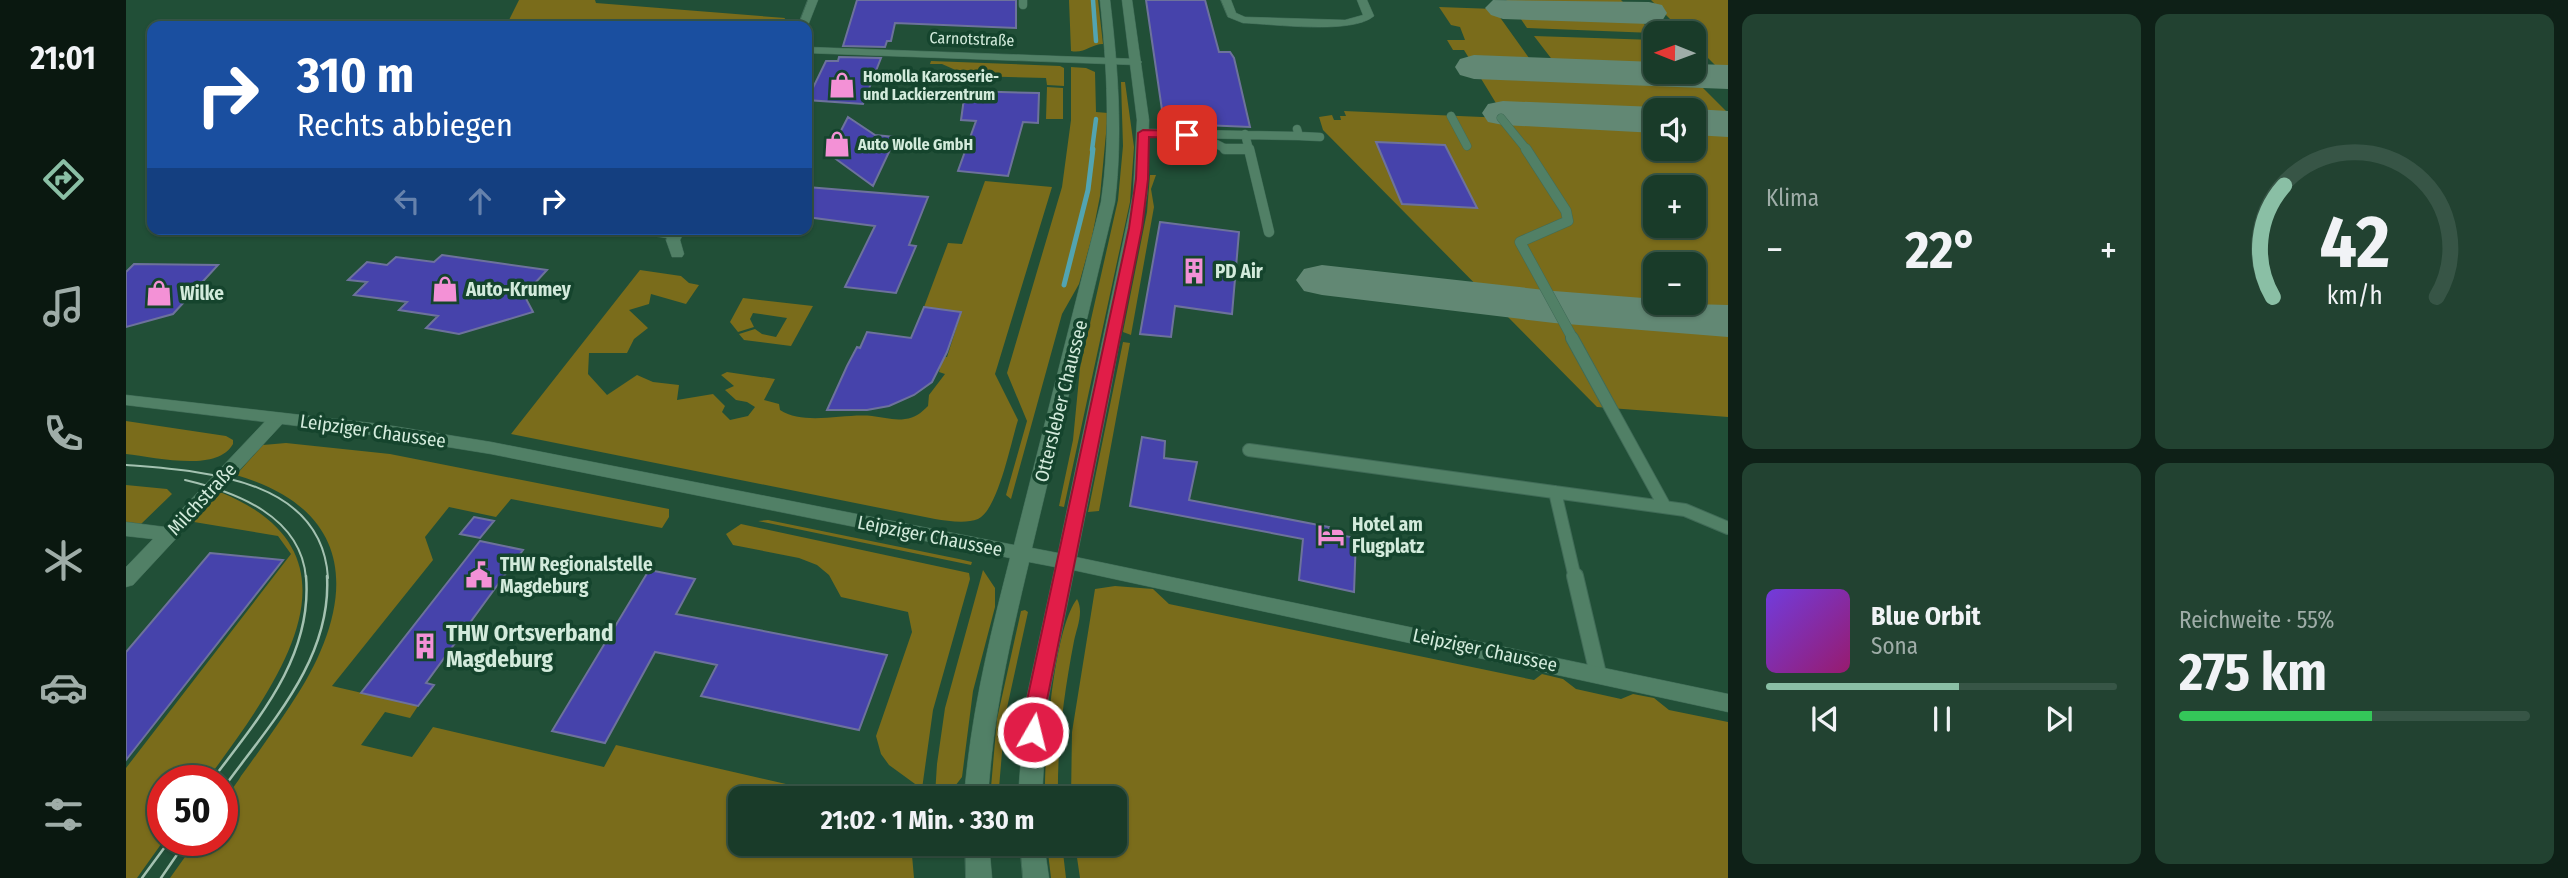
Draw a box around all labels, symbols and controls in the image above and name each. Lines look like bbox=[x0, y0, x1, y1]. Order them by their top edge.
north arrow bbox=[1643, 21, 1706, 84]
map controls bbox=[1643, 21, 1706, 315]
street label: Carnotstraße bbox=[929, 28, 1015, 50]
text: 21:01 bbox=[30, 39, 96, 77]
text: 310 m bbox=[297, 46, 414, 105]
icon: right bbox=[182, 49, 273, 140]
place label: Homolla Karosserie- und Lackierzentrum bbox=[863, 67, 999, 104]
shop icon: Homolla Karosserie- und Lackierzentrum bbox=[827, 70, 857, 100]
button: sound bbox=[1643, 98, 1706, 161]
pin bbox=[1157, 105, 1217, 165]
text: Rechts abbiegen bbox=[297, 106, 513, 144]
icon: arrive bbox=[1168, 116, 1206, 154]
shop icon: Auto Wolle GmbH bbox=[822, 129, 852, 159]
place label: Auto Wolle GmbH bbox=[857, 135, 973, 154]
icon: directions bbox=[39, 155, 88, 204]
button: + bbox=[1643, 175, 1706, 238]
icon: left bbox=[388, 182, 426, 220]
icon: ahead bbox=[461, 182, 499, 220]
icon: right bbox=[534, 182, 572, 220]
text: Klima bbox=[1766, 184, 1819, 212]
text: 42 bbox=[2319, 200, 2390, 287]
text: 22° bbox=[1905, 219, 1978, 282]
text: − bbox=[1766, 227, 1783, 273]
text: + bbox=[2100, 227, 2117, 273]
button: − bbox=[1643, 252, 1706, 315]
building icon: PD Air bbox=[1179, 256, 1209, 286]
place label: PD Air bbox=[1215, 260, 1264, 283]
shop icon: Auto-Krumey bbox=[430, 274, 460, 304]
shop icon: Wilke bbox=[144, 278, 174, 308]
place label: Auto-Krumey bbox=[465, 278, 572, 301]
text: km/h bbox=[2327, 281, 2382, 311]
icon: music bbox=[39, 282, 88, 331]
place label: Wilke bbox=[180, 282, 224, 305]
street label: Ottersleber Chaussee bbox=[1030, 318, 1092, 484]
icon: phone bbox=[39, 409, 88, 458]
street label: Leipziger Chaussee bbox=[299, 409, 447, 453]
street label: Milchstraße bbox=[163, 458, 241, 540]
street label: Leipziger Chaussee bbox=[856, 511, 1004, 561]
place label: Hotel am Flugplatz bbox=[1352, 513, 1424, 558]
hotel icon: Hotel am Flugplatz bbox=[1316, 520, 1346, 550]
icon: climate bbox=[39, 536, 88, 585]
place label: THW Regionalstelle Magdeburg bbox=[500, 553, 653, 598]
public building icon: THW Regionalstelle Magdeburg bbox=[464, 560, 494, 590]
text: Blue Orbit bbox=[1871, 601, 1981, 632]
text: Reichweite · 55% bbox=[2179, 606, 2335, 634]
place label: THW Ortsverband Magdeburg bbox=[446, 619, 613, 673]
street label: Leipziger Chaussee bbox=[1411, 623, 1559, 677]
building icon: THW Ortsverband Magdeburg bbox=[410, 631, 440, 661]
text: Sona bbox=[1871, 632, 1918, 660]
text: 275 km bbox=[2179, 641, 2327, 704]
icon: car bbox=[39, 663, 88, 712]
position arrow bbox=[996, 695, 1070, 769]
icon: previous bbox=[1806, 700, 1844, 738]
icon: pause bbox=[1923, 700, 1961, 738]
icon: next bbox=[2040, 700, 2078, 738]
speed limit sign: 50 bbox=[147, 765, 238, 856]
icon: filters bbox=[39, 790, 88, 839]
text: 21:02 · 1 Min. · 330 m bbox=[821, 805, 1034, 836]

